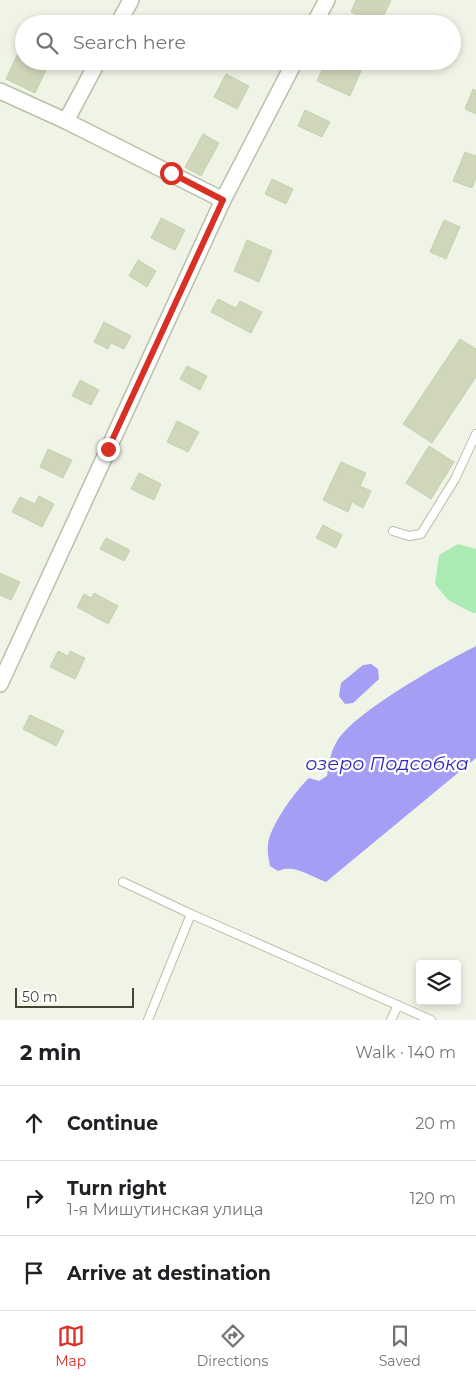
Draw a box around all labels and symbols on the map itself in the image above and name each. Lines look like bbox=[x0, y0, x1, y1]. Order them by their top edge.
route start bbox=[160, 162, 183, 185]
route end bbox=[97, 438, 120, 461]
water label: озеро Подсобка bbox=[305, 752, 469, 775]
scale bar bbox=[15, 985, 134, 1008]

